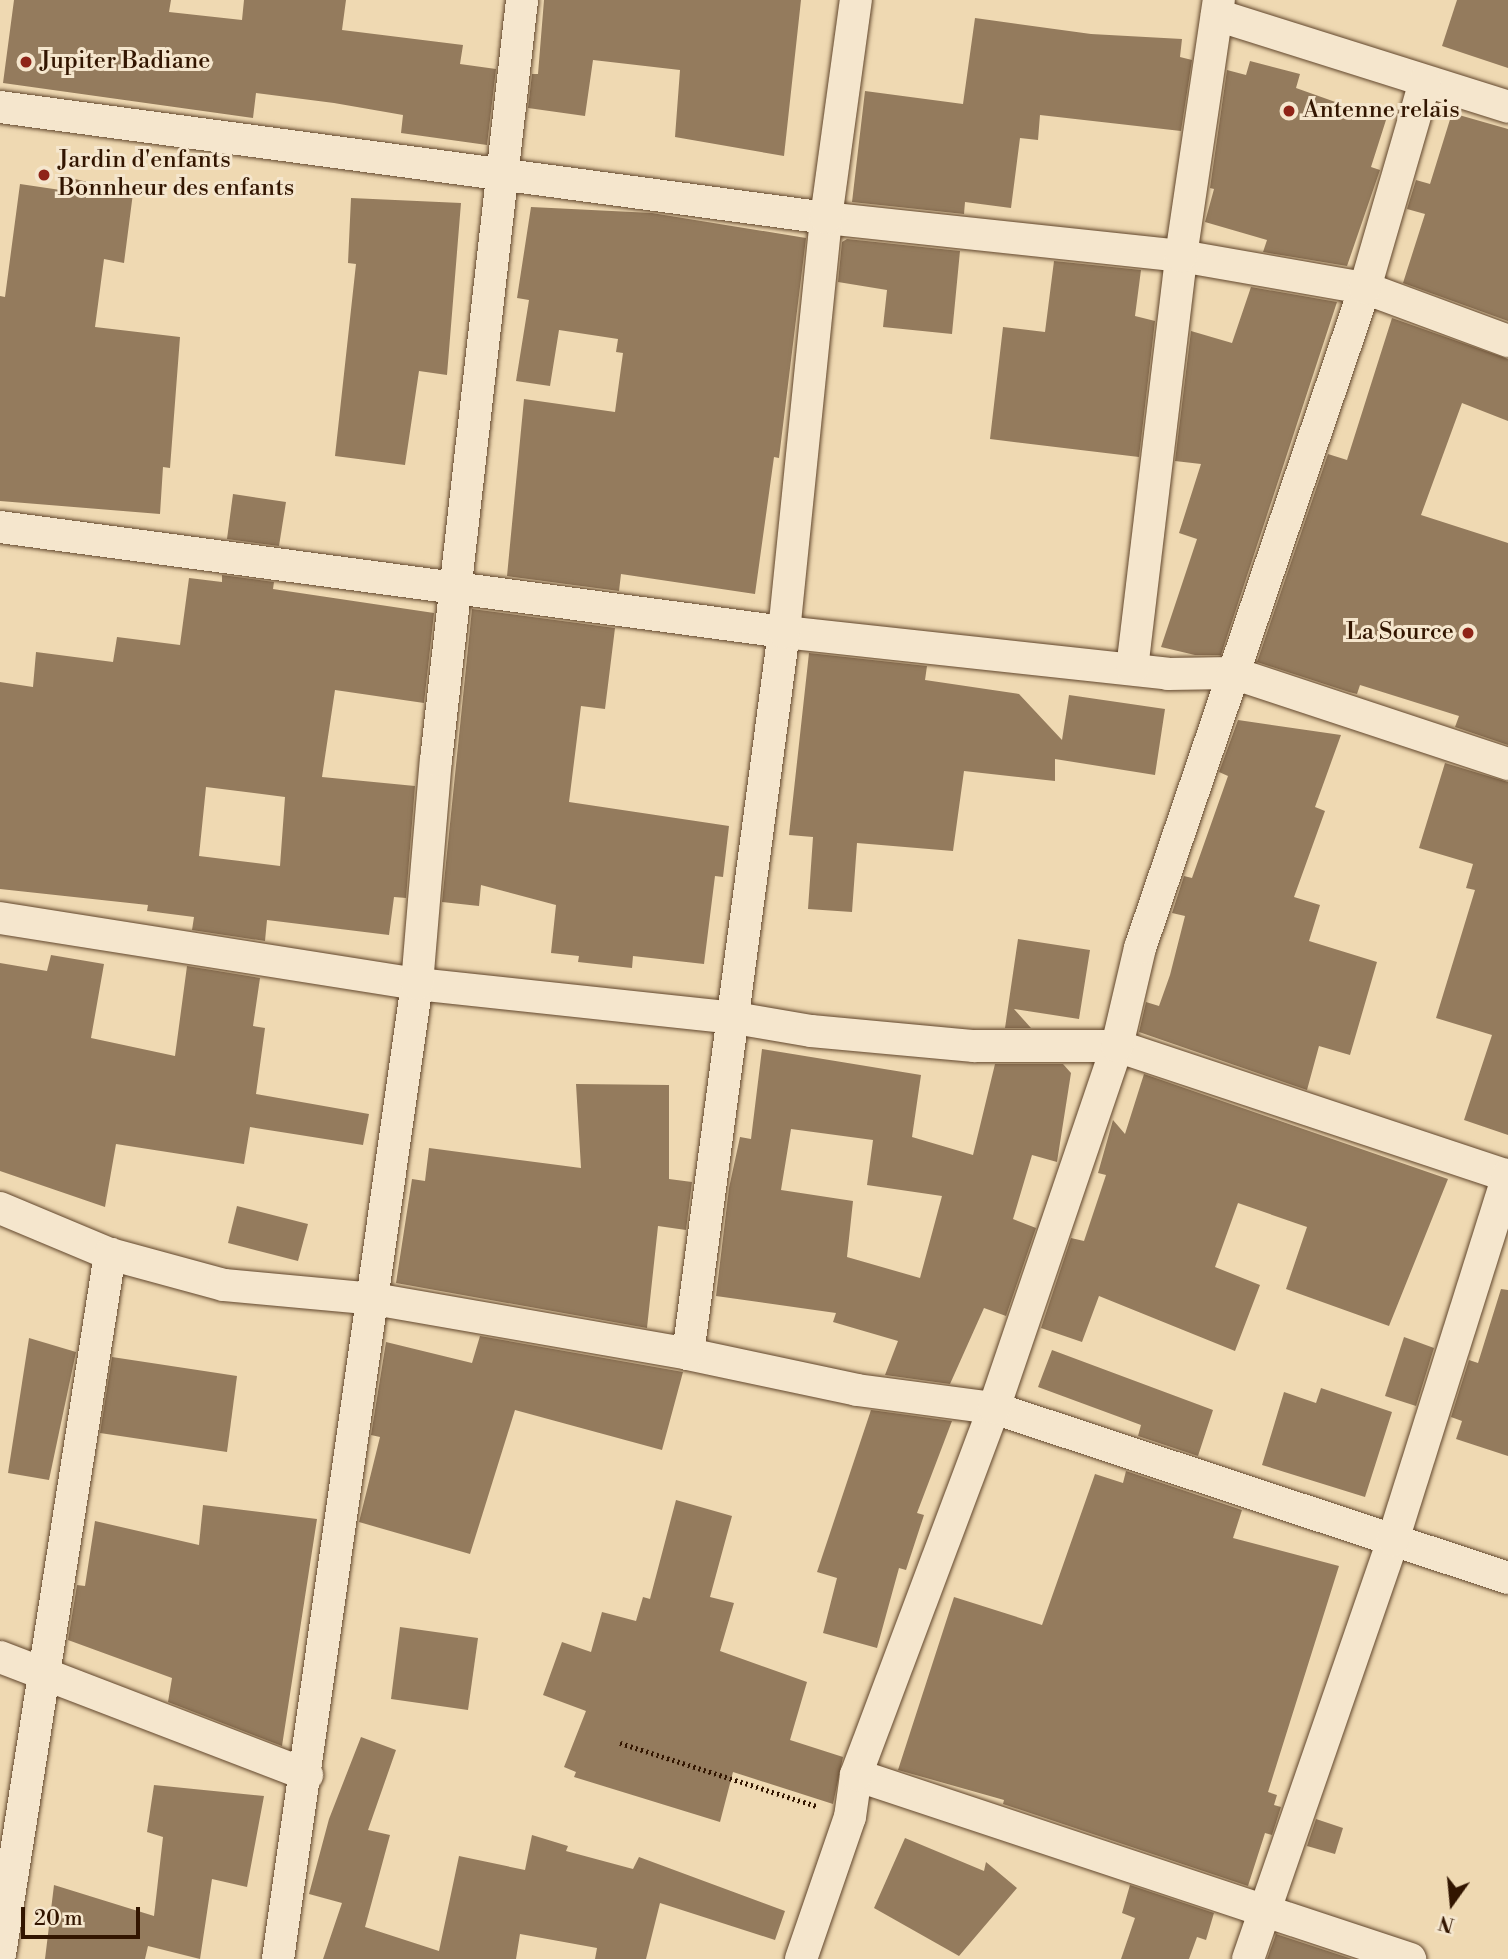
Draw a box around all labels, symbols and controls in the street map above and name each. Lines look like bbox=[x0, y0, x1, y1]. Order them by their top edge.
place label: Jupiter Badiane bbox=[40, 48, 210, 76]
marker: Jupiter Badiane bbox=[18, 54, 34, 70]
place label: Antenne relais bbox=[1303, 97, 1460, 125]
marker: Antenne relais bbox=[1281, 103, 1297, 119]
place label: Jardin d'enfants Bonnheur des enfants bbox=[58, 147, 294, 203]
marker: Jardin d'enfants Bonnheur des enfants bbox=[36, 167, 52, 183]
place label: La Source bbox=[1346, 619, 1454, 647]
marker: La Source bbox=[1460, 625, 1476, 641]
north arrow bbox=[1417, 1868, 1487, 1938]
scale bar bbox=[24, 1892, 144, 1936]
text: 20 m bbox=[34, 1906, 83, 1932]
text: N bbox=[1436, 1910, 1457, 1937]

